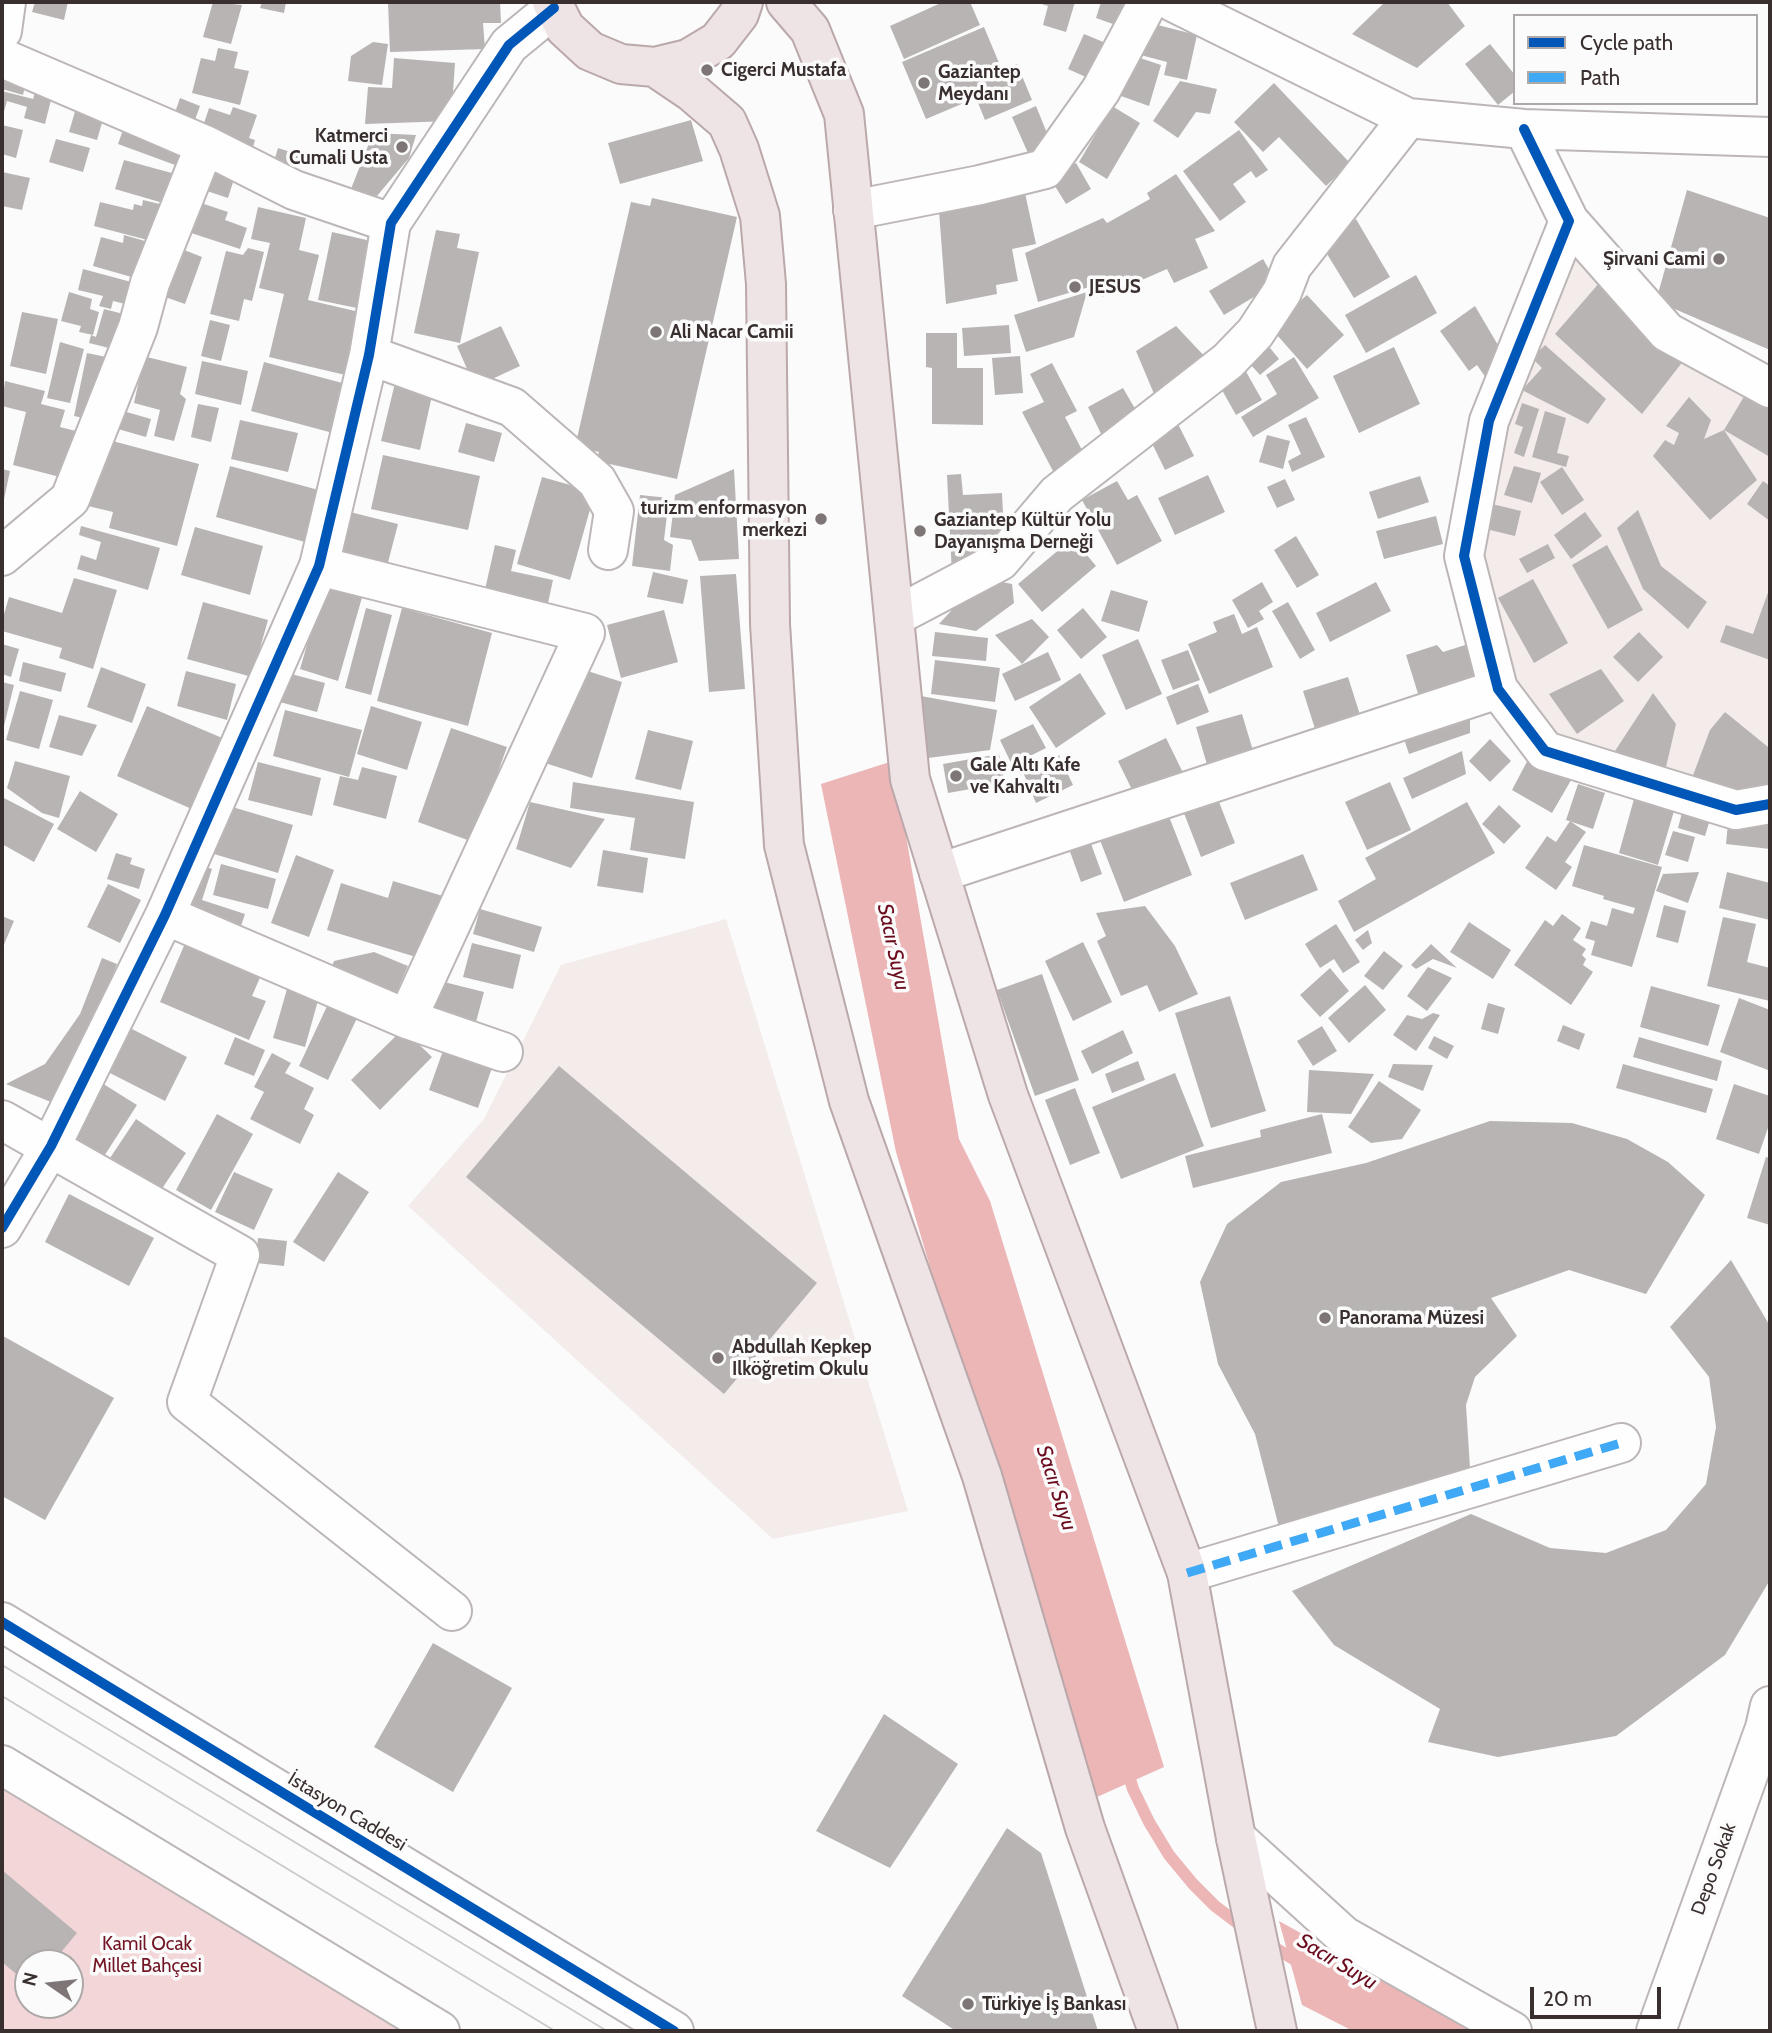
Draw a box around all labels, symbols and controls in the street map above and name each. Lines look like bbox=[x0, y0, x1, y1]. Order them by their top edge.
legend bbox=[1513, 14, 1758, 105]
text: Cycle path bbox=[1580, 30, 1673, 55]
place label: Cigerci Mustafa bbox=[721, 59, 846, 81]
place label: Gaziantep Meydanı bbox=[938, 61, 1021, 105]
marker: Cigerci Mustafa bbox=[699, 62, 715, 78]
text: Path bbox=[1580, 65, 1620, 90]
marker: Gaziantep Meydanı bbox=[916, 75, 932, 91]
place label: Katmerci Cumali Usta bbox=[289, 125, 388, 169]
marker: Katmerci Cumali Usta bbox=[394, 139, 410, 155]
place label: Şirvani Cami bbox=[1603, 248, 1705, 270]
marker: Şirvani Cami bbox=[1711, 251, 1727, 267]
place label: JESUS bbox=[1089, 276, 1141, 298]
marker: JESUS bbox=[1067, 279, 1083, 295]
place label: Ali Nacar Camii bbox=[670, 321, 794, 343]
marker: Ali Nacar Camii bbox=[648, 324, 664, 340]
place label: turizm enformasyon merkezi bbox=[640, 497, 807, 541]
place label: Gaziantep Kültür Yolu Dayanışma Derneği bbox=[934, 509, 1111, 553]
marker: turizm enformasyon merkezi bbox=[813, 511, 829, 527]
marker: Gaziantep Kültür Yolu Dayanışma Derneği bbox=[912, 523, 928, 539]
place label: Gale Altı Kafe ve Kahvaltı bbox=[970, 754, 1080, 798]
marker: Gale Altı Kafe ve Kahvaltı bbox=[948, 768, 964, 784]
water label: Sacır Suyu bbox=[872, 901, 914, 993]
place label: Panorama Müzesi bbox=[1339, 1307, 1484, 1329]
marker: Panorama Müzesi bbox=[1317, 1310, 1333, 1326]
place label: Abdullah Kepkep Ilköğretim Okulu bbox=[732, 1336, 872, 1380]
marker: Abdullah Kepkep Ilköğretim Okulu bbox=[710, 1350, 726, 1366]
water label: Sacır Suyu bbox=[1030, 1442, 1082, 1534]
street label: İstasyon Caddesi bbox=[284, 1768, 410, 1856]
street label: Depo Sokak bbox=[1687, 1820, 1741, 1918]
water label: Sacır Suyu bbox=[1293, 1929, 1381, 1995]
park label: Kamil Ocak Millet Bahçesi bbox=[92, 1933, 202, 1977]
north arrow bbox=[14, 1949, 84, 2019]
text: N bbox=[17, 1970, 43, 1989]
scale bar bbox=[1534, 1974, 1665, 2018]
text: 20 m bbox=[1543, 1986, 1592, 2011]
place label: Türkiye İş Bankası bbox=[982, 1993, 1126, 2015]
marker: Türkiye İş Bankası bbox=[960, 1996, 976, 2012]

